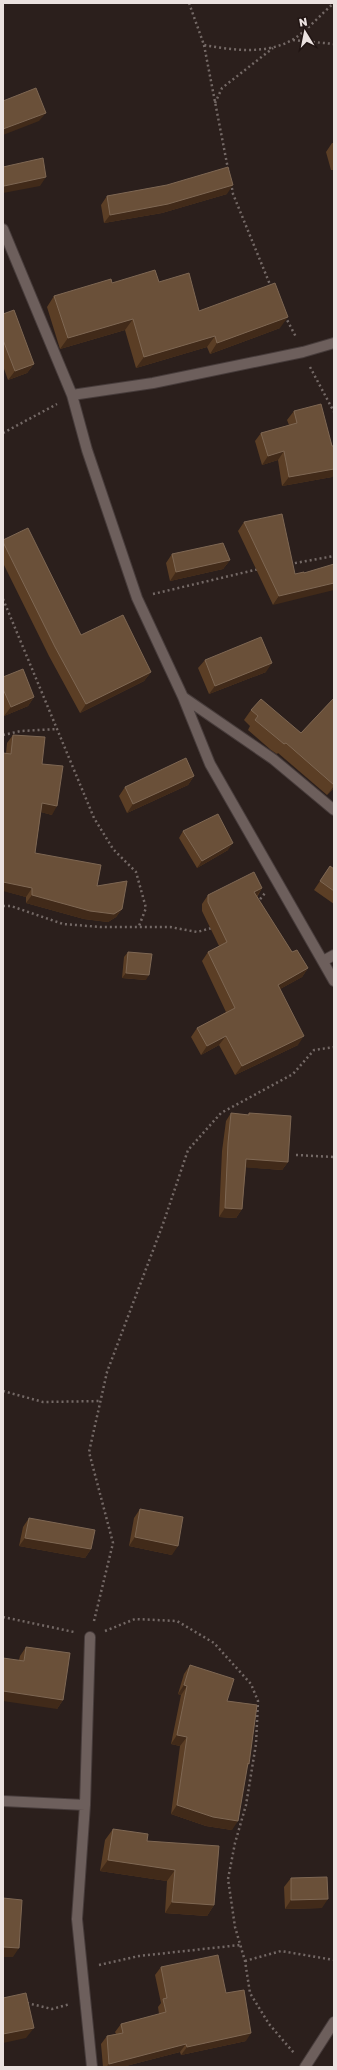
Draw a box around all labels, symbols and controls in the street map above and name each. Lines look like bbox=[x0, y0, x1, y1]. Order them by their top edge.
north arrow bbox=[285, 12, 325, 52]
text: N bbox=[298, 15, 308, 29]

